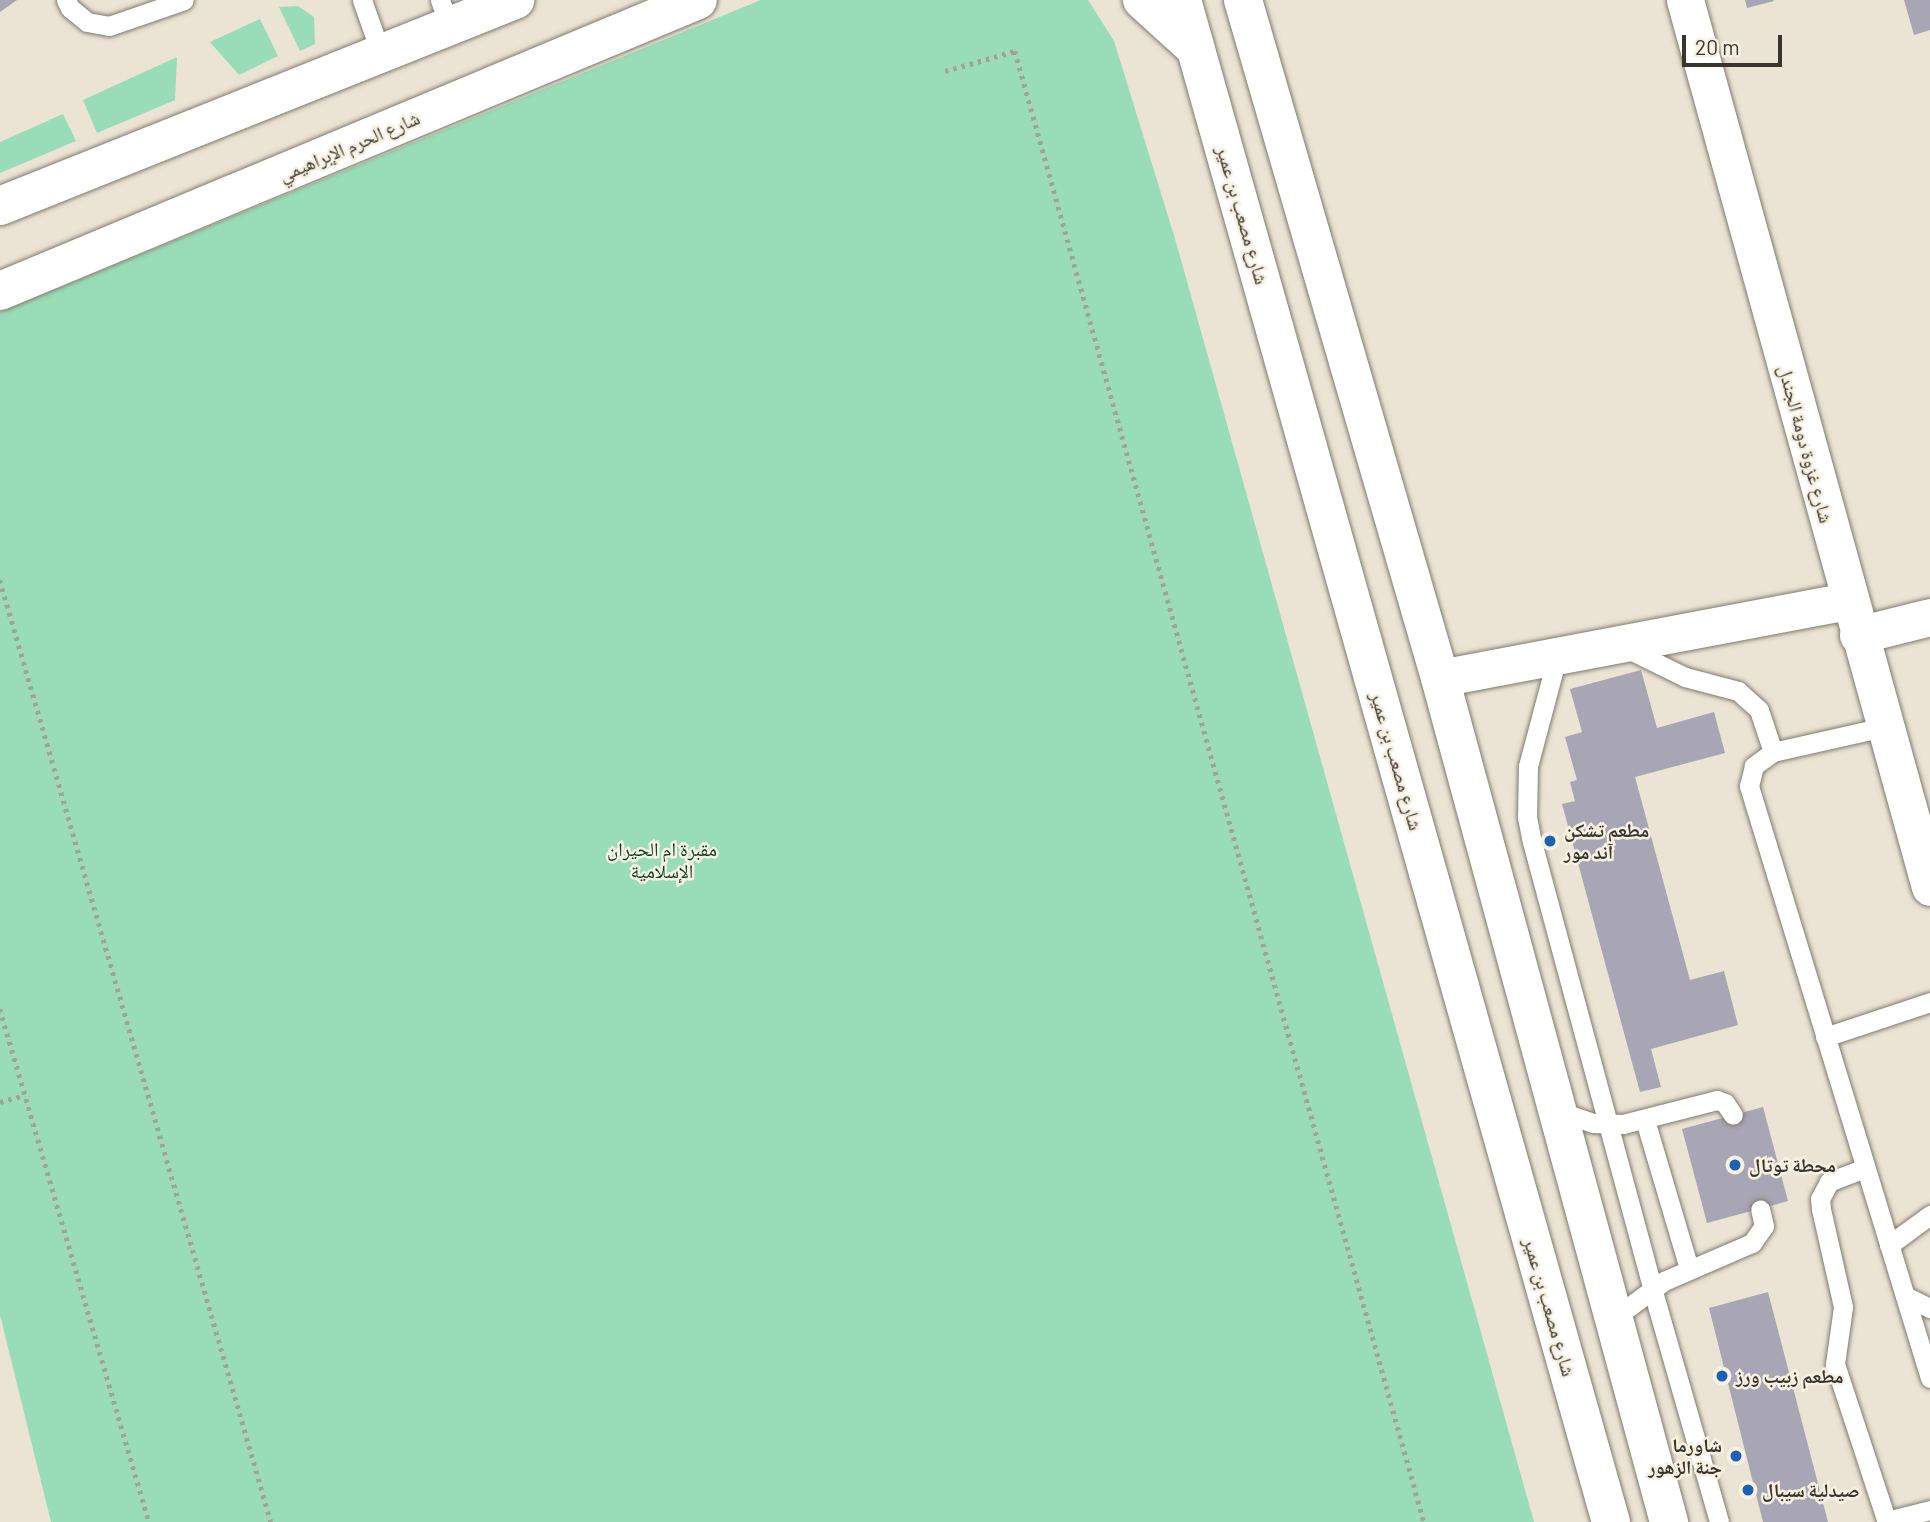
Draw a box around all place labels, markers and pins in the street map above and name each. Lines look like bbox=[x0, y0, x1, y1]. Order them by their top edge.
place label: مطعم تشكن آند مور bbox=[1564, 819, 1649, 863]
marker: مطعم تشكن آند مور bbox=[1542, 833, 1558, 849]
place label: محطة توتال bbox=[1749, 1154, 1836, 1176]
marker: محطة توتال bbox=[1727, 1157, 1743, 1173]
place label: مطعم زبيب ورز bbox=[1736, 1365, 1844, 1387]
marker: مطعم زبيب ورز bbox=[1714, 1368, 1730, 1384]
place label: شاورما جنة الزهور bbox=[1648, 1434, 1722, 1478]
marker: شاورما جنة الزهور bbox=[1728, 1448, 1744, 1464]
place label: صيدلية سيبال bbox=[1762, 1479, 1860, 1501]
marker: صيدلية سيبال bbox=[1740, 1482, 1756, 1498]

